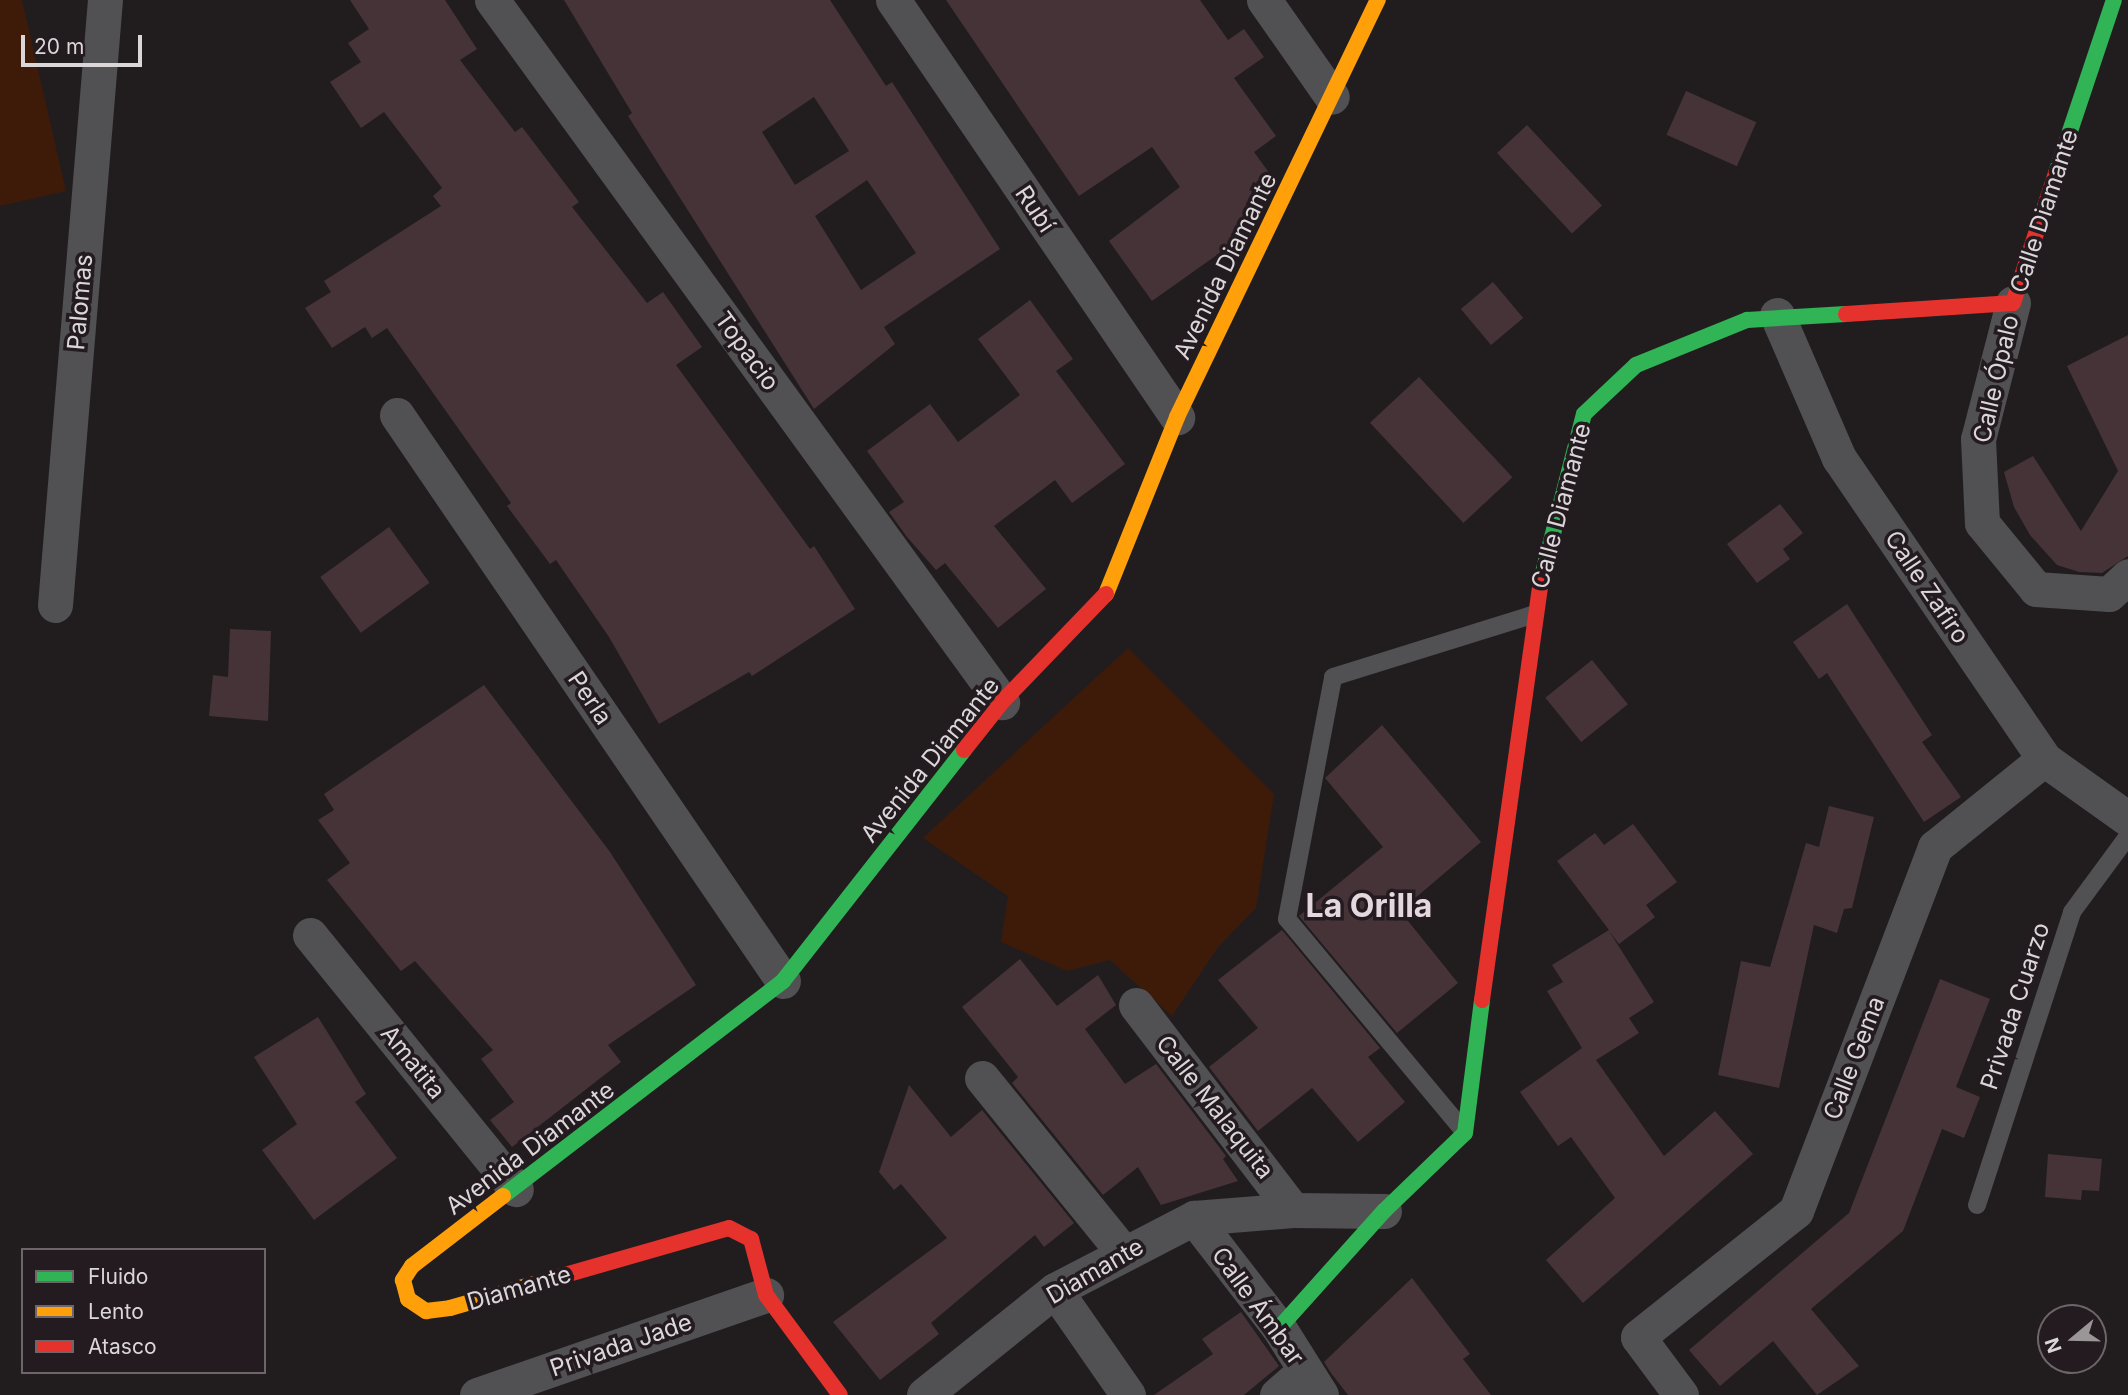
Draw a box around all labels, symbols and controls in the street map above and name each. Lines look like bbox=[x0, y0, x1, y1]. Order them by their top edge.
scale bar bbox=[24, 21, 145, 65]
text: 20 m bbox=[34, 34, 84, 59]
street label: Calle Diamante bbox=[2004, 126, 2084, 296]
street label: Avenida Diamante bbox=[1167, 168, 1283, 364]
street label: Rubí bbox=[1009, 180, 1061, 238]
street label: Palomas bbox=[61, 253, 99, 351]
street label: Topacio bbox=[709, 306, 785, 396]
street label: Calle Ópalo bbox=[1967, 312, 2025, 446]
street label: Calle Diamante bbox=[1525, 420, 1597, 592]
street label: Calle Zafiro bbox=[1879, 525, 1975, 649]
street label: Perla bbox=[562, 666, 618, 730]
street label: Avenida Diamante bbox=[855, 672, 1005, 848]
district label: La Orilla bbox=[1306, 887, 1432, 925]
street label: Privada Cuarzo bbox=[1974, 919, 2056, 1093]
street label: Calle Gema bbox=[1817, 992, 1891, 1124]
street label: Amatita bbox=[375, 1019, 451, 1105]
street label: Calle Malaquita bbox=[1150, 1030, 1280, 1184]
street label: Avenida Diamante bbox=[440, 1075, 620, 1221]
street label: Diamante bbox=[1042, 1232, 1148, 1310]
street label: Calle Ámbar bbox=[1206, 1242, 1310, 1370]
legend bbox=[21, 1248, 266, 1374]
street label: Diamante bbox=[464, 1259, 574, 1317]
text: Fluido bbox=[88, 1264, 148, 1289]
text: Lento bbox=[88, 1299, 144, 1324]
north arrow bbox=[2037, 1304, 2107, 1374]
street label: Privada Jade bbox=[546, 1307, 696, 1383]
text: Atasco bbox=[88, 1334, 157, 1359]
text: N bbox=[2040, 1335, 2067, 1356]

